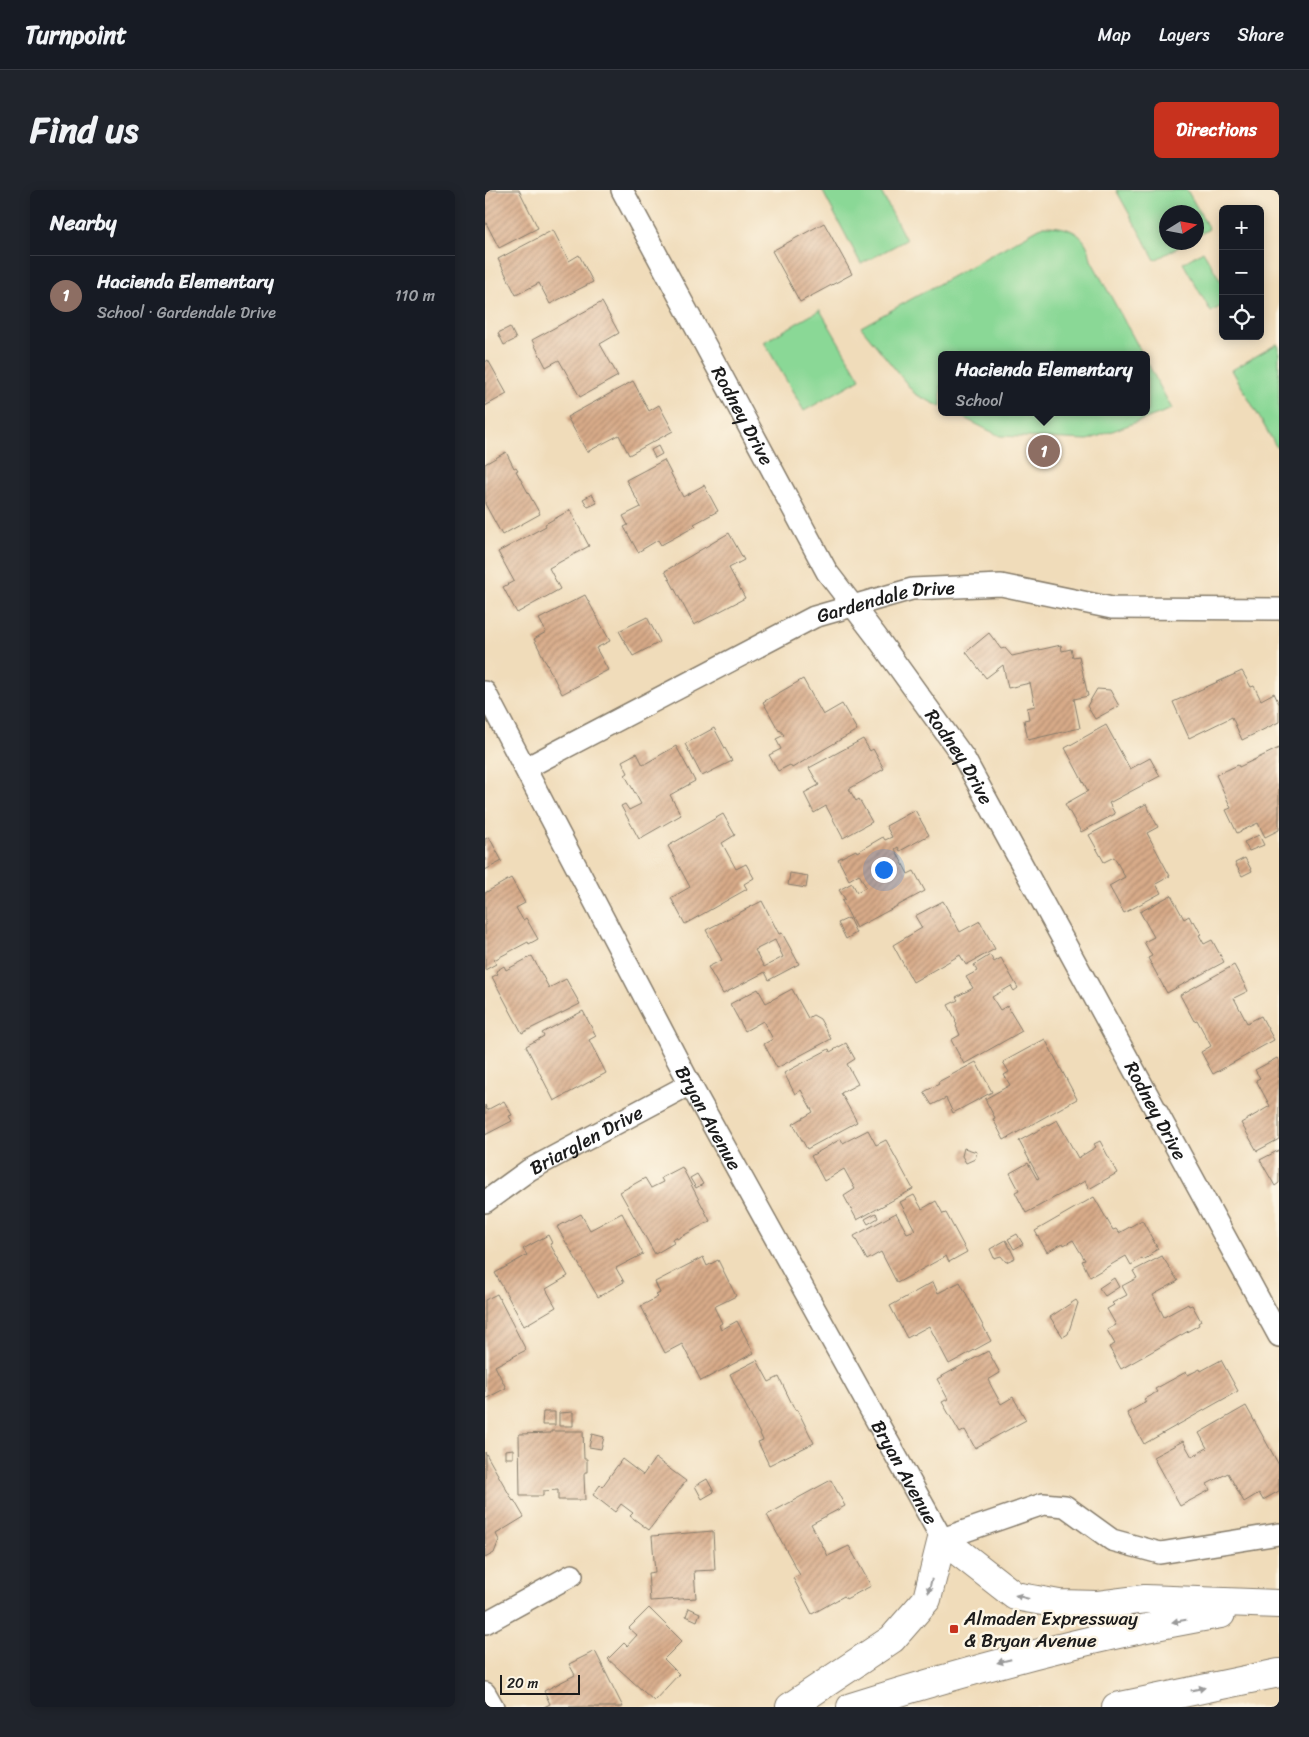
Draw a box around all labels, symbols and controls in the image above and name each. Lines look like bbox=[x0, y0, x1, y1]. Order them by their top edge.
text: Turnpoint bbox=[25, 14, 127, 56]
text: Map bbox=[1098, 19, 1131, 51]
text: Layers bbox=[1159, 19, 1210, 51]
text: Share bbox=[1238, 19, 1284, 51]
text: Find us bbox=[30, 99, 138, 161]
button: Directions bbox=[1154, 102, 1279, 158]
text: Nearby bbox=[50, 204, 116, 242]
north arrow bbox=[1159, 205, 1204, 250]
map controls bbox=[1219, 205, 1264, 340]
button: + bbox=[1219, 205, 1264, 250]
button: − bbox=[1219, 250, 1264, 295]
text: Hacienda Elementary bbox=[97, 265, 274, 298]
text: 1 bbox=[63, 281, 69, 310]
text: 110 m bbox=[395, 281, 435, 310]
button: locate bbox=[1219, 295, 1264, 340]
text: School · Gardendale Drive bbox=[97, 298, 276, 327]
popup bbox=[938, 351, 1150, 416]
text: Hacienda Elementary bbox=[956, 353, 1132, 386]
street label: Rodney Drive bbox=[703, 360, 783, 472]
text: School bbox=[956, 386, 1003, 415]
pin: 1 bbox=[1028, 432, 1060, 470]
street label: Gardendale Drive bbox=[812, 571, 955, 632]
street label: Rodney Drive bbox=[917, 701, 1003, 811]
your location bbox=[871, 857, 897, 883]
street label: Rodney Drive bbox=[1116, 1055, 1197, 1166]
street label: Bryan Avenue bbox=[666, 1059, 751, 1177]
street label: Briarglen Drive bbox=[523, 1095, 649, 1184]
street label: Bryan Avenue bbox=[862, 1413, 948, 1531]
one-way arrow bbox=[926, 1579, 934, 1594]
one-way arrow bbox=[1014, 1593, 1029, 1601]
place label: Almaden Expressway & Bryan Avenue bbox=[963, 1602, 1138, 1657]
one-way arrow bbox=[1171, 1617, 1187, 1625]
marker: Almaden Expressway & Bryan Avenue bbox=[948, 1623, 960, 1635]
one-way arrow bbox=[996, 1657, 1011, 1665]
text: 20 m bbox=[507, 1671, 538, 1696]
scale bar bbox=[500, 1672, 580, 1695]
one-way arrow bbox=[1191, 1685, 1207, 1693]

